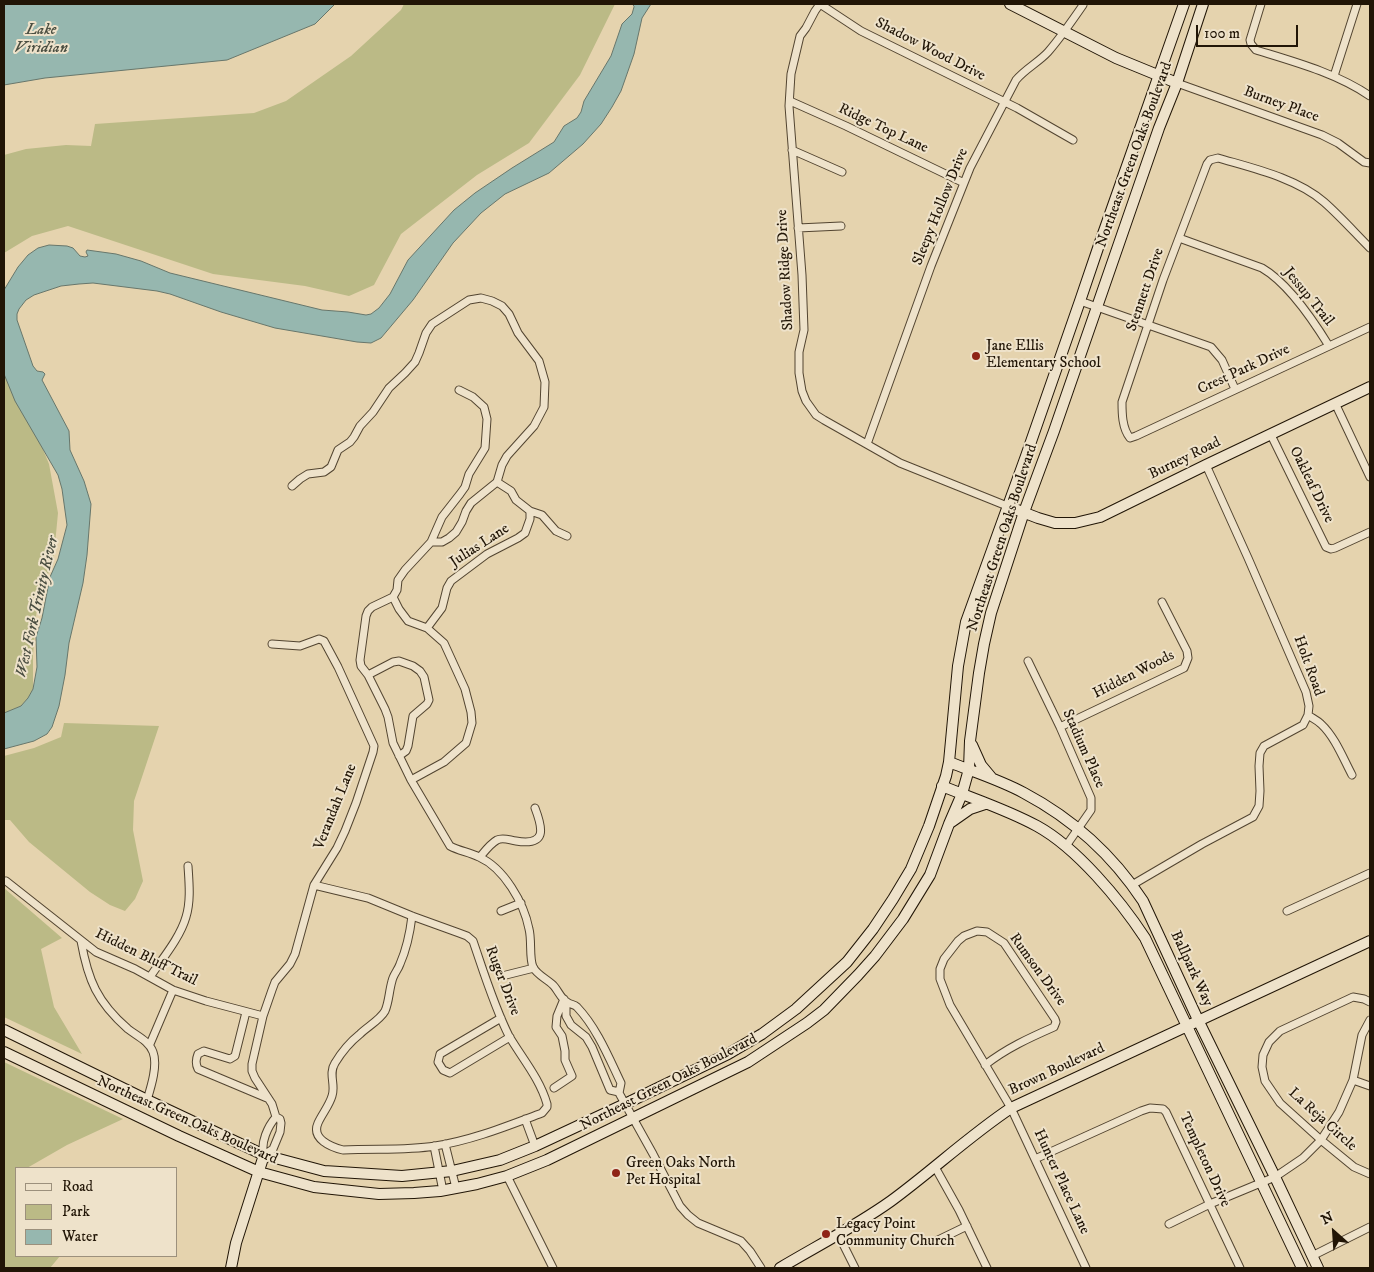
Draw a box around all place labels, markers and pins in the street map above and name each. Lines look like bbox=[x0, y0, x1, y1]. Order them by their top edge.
place label: Jane Ellis Elementary School bbox=[986, 338, 1101, 373]
marker: Jane Ellis Elementary School bbox=[970, 350, 982, 362]
place label: Green Oaks North Pet Hospital bbox=[626, 1155, 736, 1190]
marker: Green Oaks North Pet Hospital bbox=[610, 1167, 622, 1179]
place label: Legacy Point Community Church bbox=[836, 1216, 955, 1251]
marker: Legacy Point Community Church bbox=[820, 1228, 832, 1240]

